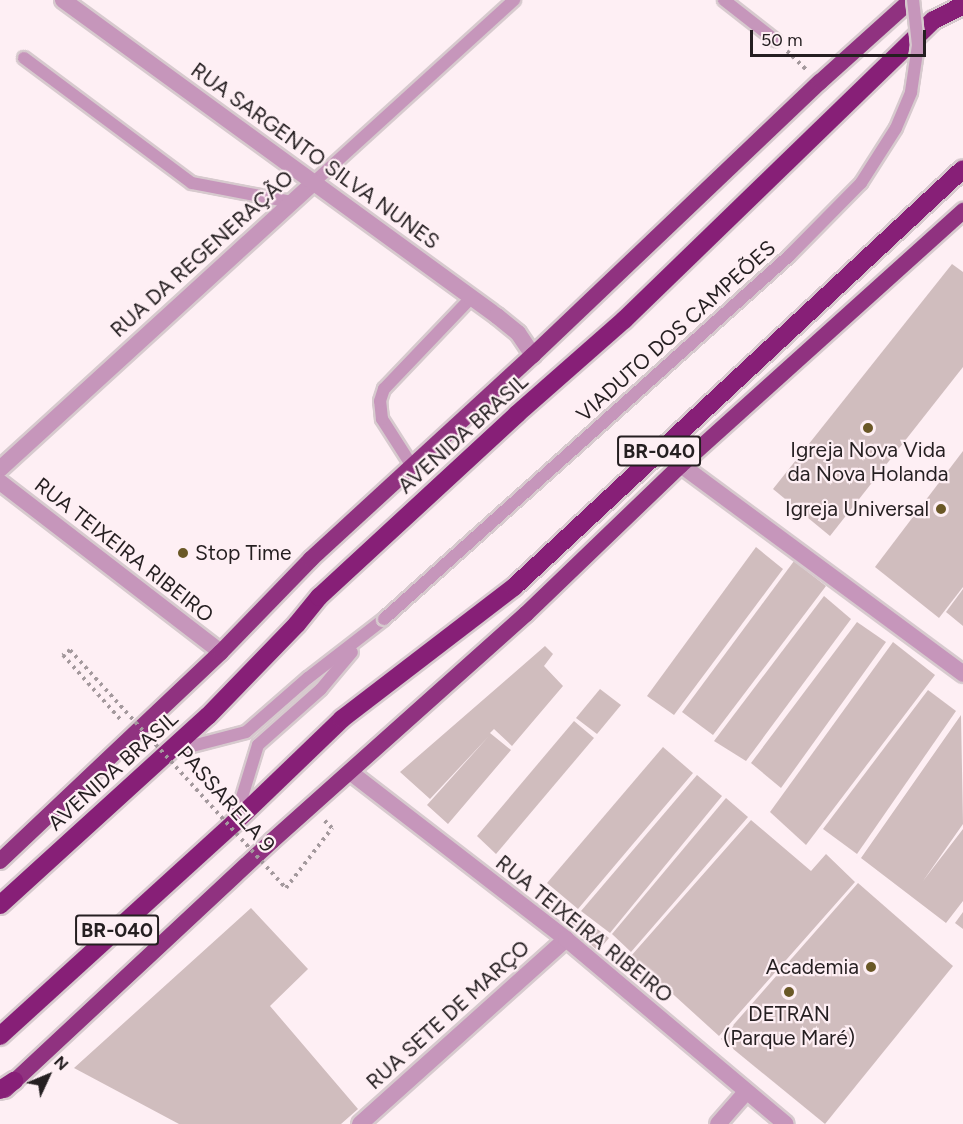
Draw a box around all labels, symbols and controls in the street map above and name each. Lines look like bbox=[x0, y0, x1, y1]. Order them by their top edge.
scale bar bbox=[753, 18, 928, 56]
text: 50 m bbox=[761, 29, 803, 51]
street label: RUA SARGENTO SILVA NUNES bbox=[186, 57, 444, 255]
street label: RUA DA REGENERAÇÃO bbox=[106, 165, 298, 343]
street label: VIADUTO DOS CAMPEÕES bbox=[571, 235, 781, 427]
street label: AVENIDA BRASIL bbox=[393, 369, 533, 499]
marker: Igreja Nova Vida da Nova Holanda bbox=[861, 421, 875, 435]
road number: BR-040 bbox=[617, 434, 701, 468]
place label: Igreja Nova Vida da Nova Holanda bbox=[788, 437, 948, 487]
street label: RUA TEIXEIRA RIBEIRO bbox=[30, 472, 218, 628]
place label: Igreja Universal bbox=[785, 496, 929, 522]
marker: Igreja Universal bbox=[934, 502, 948, 516]
place label: Stop Time bbox=[195, 540, 291, 566]
marker: Stop Time bbox=[176, 546, 190, 560]
street label: AVENIDA BRASIL bbox=[43, 706, 183, 836]
street label: PASSARELA 9 bbox=[172, 741, 280, 857]
street label: RUA TEIXEIRA RIBEIRO bbox=[491, 850, 677, 1008]
road number: BR-040 bbox=[75, 913, 159, 947]
street label: RUA SETE DE MARÇO bbox=[361, 935, 535, 1095]
place label: Academia bbox=[766, 954, 859, 980]
marker: Academia bbox=[864, 960, 878, 974]
marker: DETRAN (Parque Maré) bbox=[782, 985, 796, 999]
place label: DETRAN (Parque Maré) bbox=[723, 1001, 855, 1051]
north arrow bbox=[18, 1046, 78, 1106]
text: N bbox=[50, 1052, 72, 1074]

